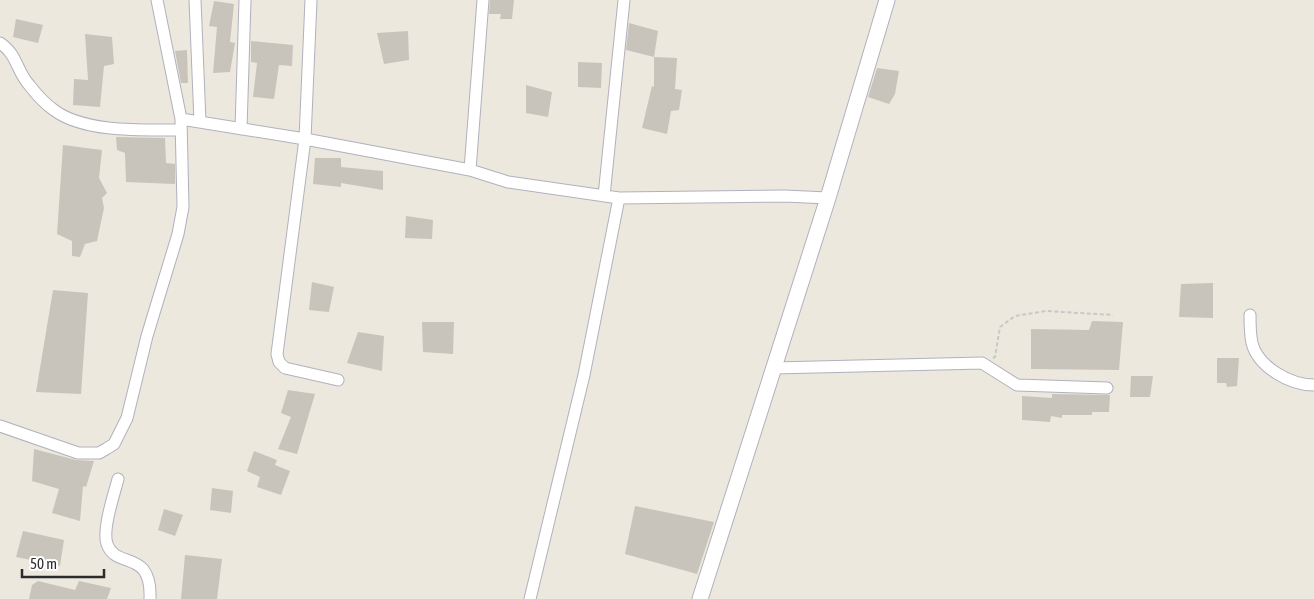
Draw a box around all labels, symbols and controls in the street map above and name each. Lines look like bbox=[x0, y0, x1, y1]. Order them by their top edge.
scale bar bbox=[22, 546, 105, 578]
text: 50 m bbox=[30, 555, 57, 572]

